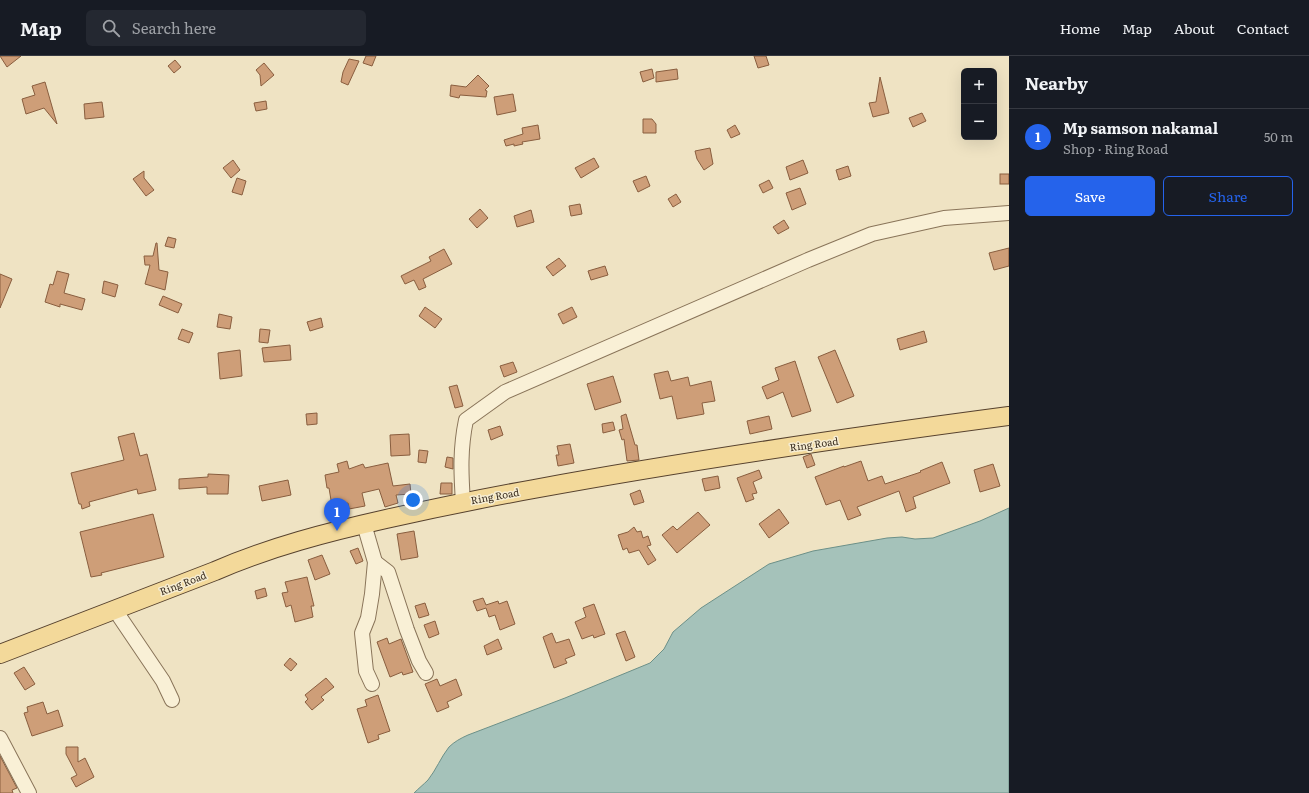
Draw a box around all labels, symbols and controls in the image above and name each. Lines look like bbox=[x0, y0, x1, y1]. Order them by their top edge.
search box bbox=[86, 10, 366, 46]
text: Map bbox=[20, 14, 62, 42]
text: Search here bbox=[132, 16, 216, 39]
icon: search bbox=[100, 17, 122, 39]
text: Home bbox=[1060, 18, 1100, 38]
text: Map bbox=[1122, 18, 1152, 38]
text: About bbox=[1174, 18, 1215, 38]
text: Contact bbox=[1237, 18, 1289, 38]
map controls bbox=[961, 68, 997, 140]
button: + bbox=[961, 68, 997, 104]
text: Nearby bbox=[1025, 70, 1088, 95]
button: − bbox=[961, 104, 997, 140]
text: Mp samson nakamal bbox=[1063, 116, 1218, 139]
text: 1 bbox=[1035, 127, 1041, 146]
text: 50 m bbox=[1264, 127, 1293, 146]
text: Shop · Ring Road bbox=[1063, 139, 1168, 158]
button: Save bbox=[1025, 176, 1155, 216]
button: Share bbox=[1163, 176, 1293, 216]
street label: Ring Road bbox=[789, 433, 839, 454]
street label: Ring Road bbox=[469, 484, 520, 507]
your location bbox=[403, 490, 423, 510]
pin: 1 bbox=[324, 498, 350, 531]
street label: Ring Road bbox=[157, 567, 208, 598]

